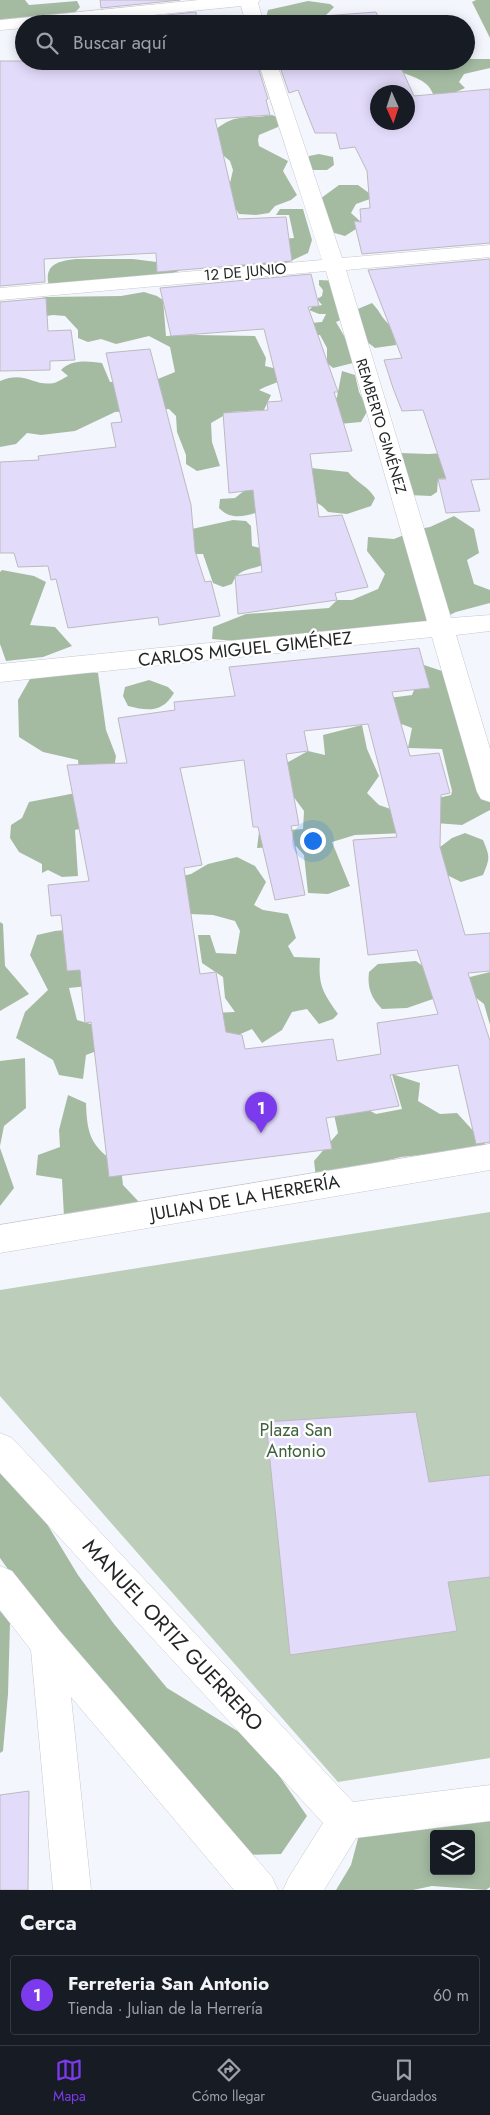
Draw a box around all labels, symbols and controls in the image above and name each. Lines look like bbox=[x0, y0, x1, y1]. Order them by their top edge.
search box bbox=[15, 15, 475, 70]
icon: search bbox=[33, 29, 61, 57]
text: Buscar aquí bbox=[73, 29, 167, 56]
north arrow bbox=[370, 85, 415, 130]
street label: 12 DE JUNIO bbox=[203, 257, 287, 287]
street label: REMBERTO GIMÉNEZ bbox=[350, 356, 412, 496]
street label: CARLOS MIGUEL GIMÉNEZ bbox=[137, 625, 354, 673]
your location bbox=[300, 828, 326, 854]
pin: 1 bbox=[245, 1092, 277, 1133]
street label: JULIAN DE LA HERRERÍA bbox=[146, 1169, 342, 1228]
park label: Plaza San Antonio bbox=[260, 1417, 332, 1464]
street label: MANUEL ORTIZ GUERRERO bbox=[76, 1532, 270, 1738]
map controls bbox=[430, 1830, 475, 1875]
button: layers bbox=[430, 1830, 475, 1875]
text: Cerca bbox=[20, 1908, 77, 1938]
text: Ferreteria San Antonio bbox=[68, 1970, 269, 1997]
text: 1 bbox=[33, 1984, 41, 2007]
text: 60 m bbox=[433, 1984, 469, 2007]
text: Tienda · Julian de la Herrería bbox=[68, 1997, 263, 2020]
tab: Mapa bbox=[53, 2056, 86, 2106]
tab: Cómo llegar bbox=[192, 2056, 265, 2106]
tab: Guardados bbox=[371, 2056, 437, 2106]

